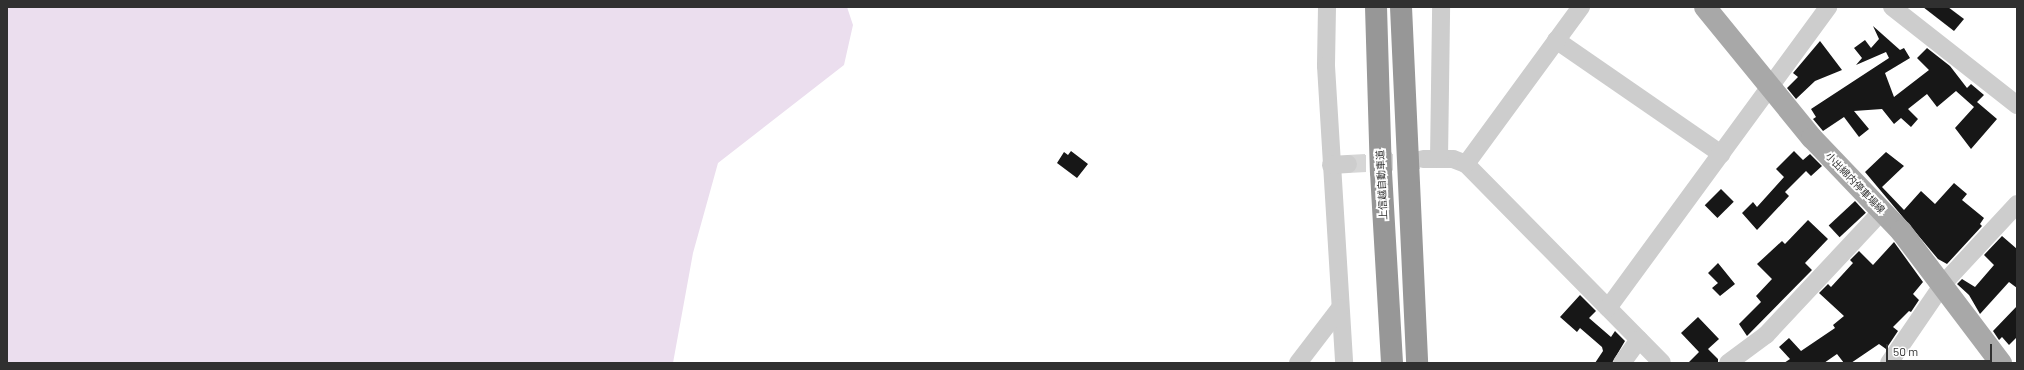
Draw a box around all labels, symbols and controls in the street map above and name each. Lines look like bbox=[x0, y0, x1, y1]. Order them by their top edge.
street label: 上信越自動車道 bbox=[1374, 150, 1390, 220]
street label: 小出綿内停車場線 bbox=[1823, 150, 1887, 216]
scale bar bbox=[1888, 336, 1994, 362]
text: 50 m bbox=[1893, 344, 1918, 358]

